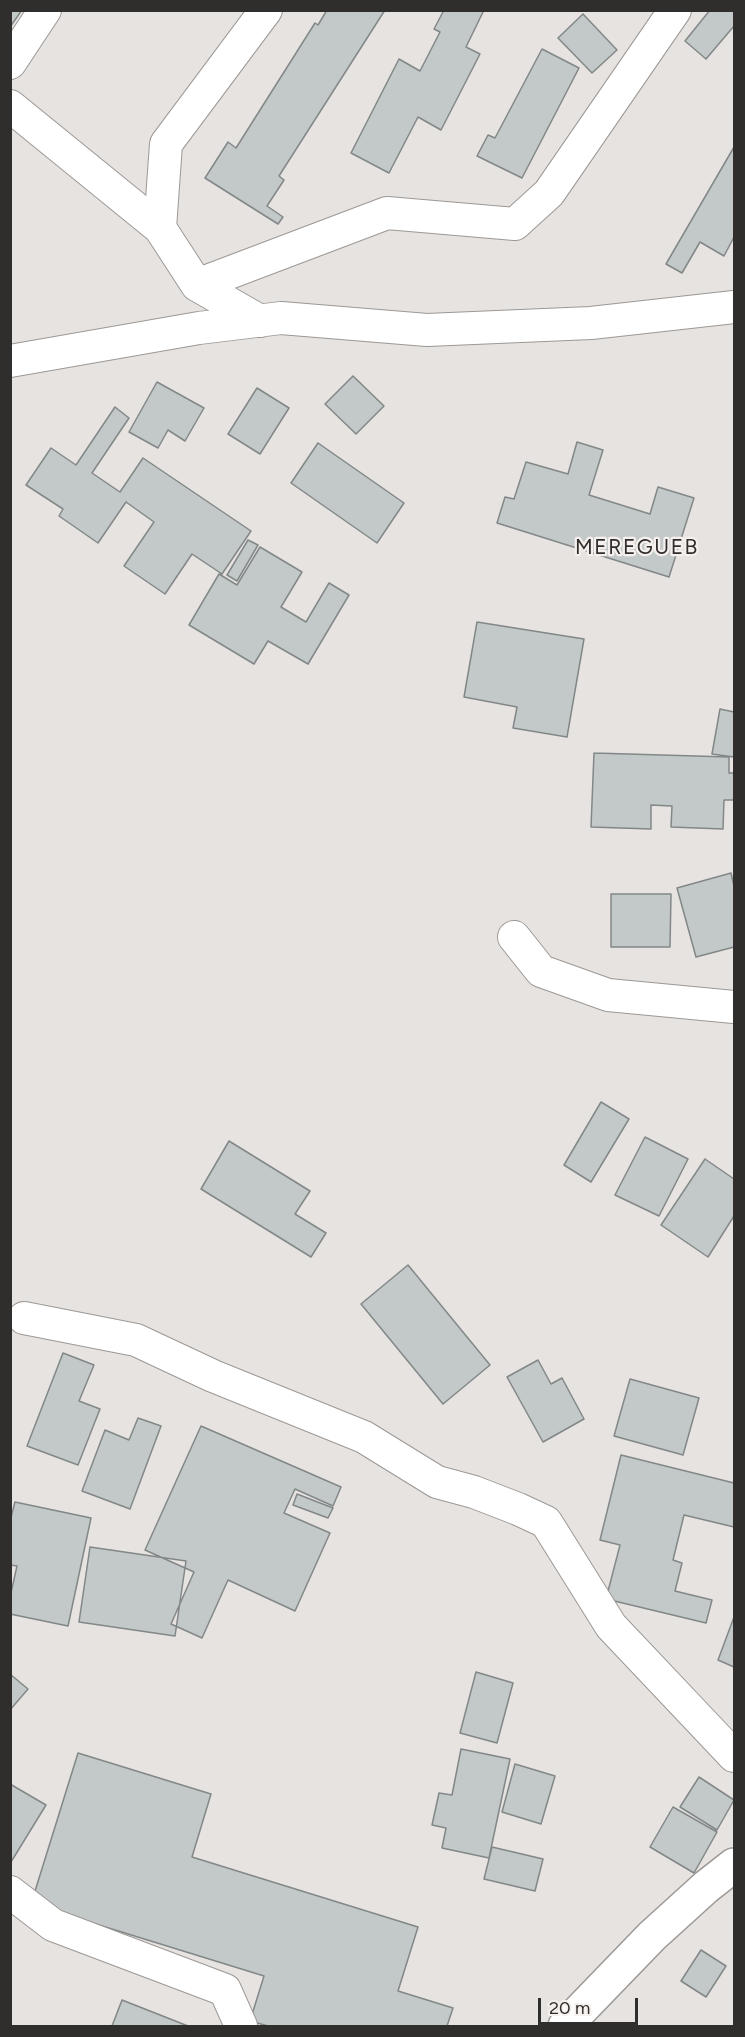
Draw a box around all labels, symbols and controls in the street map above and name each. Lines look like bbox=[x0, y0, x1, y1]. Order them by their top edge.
district label: MEREGUEB bbox=[575, 535, 699, 561]
scale bar bbox=[541, 1986, 642, 2024]
text: 20 m bbox=[549, 1997, 590, 2019]

